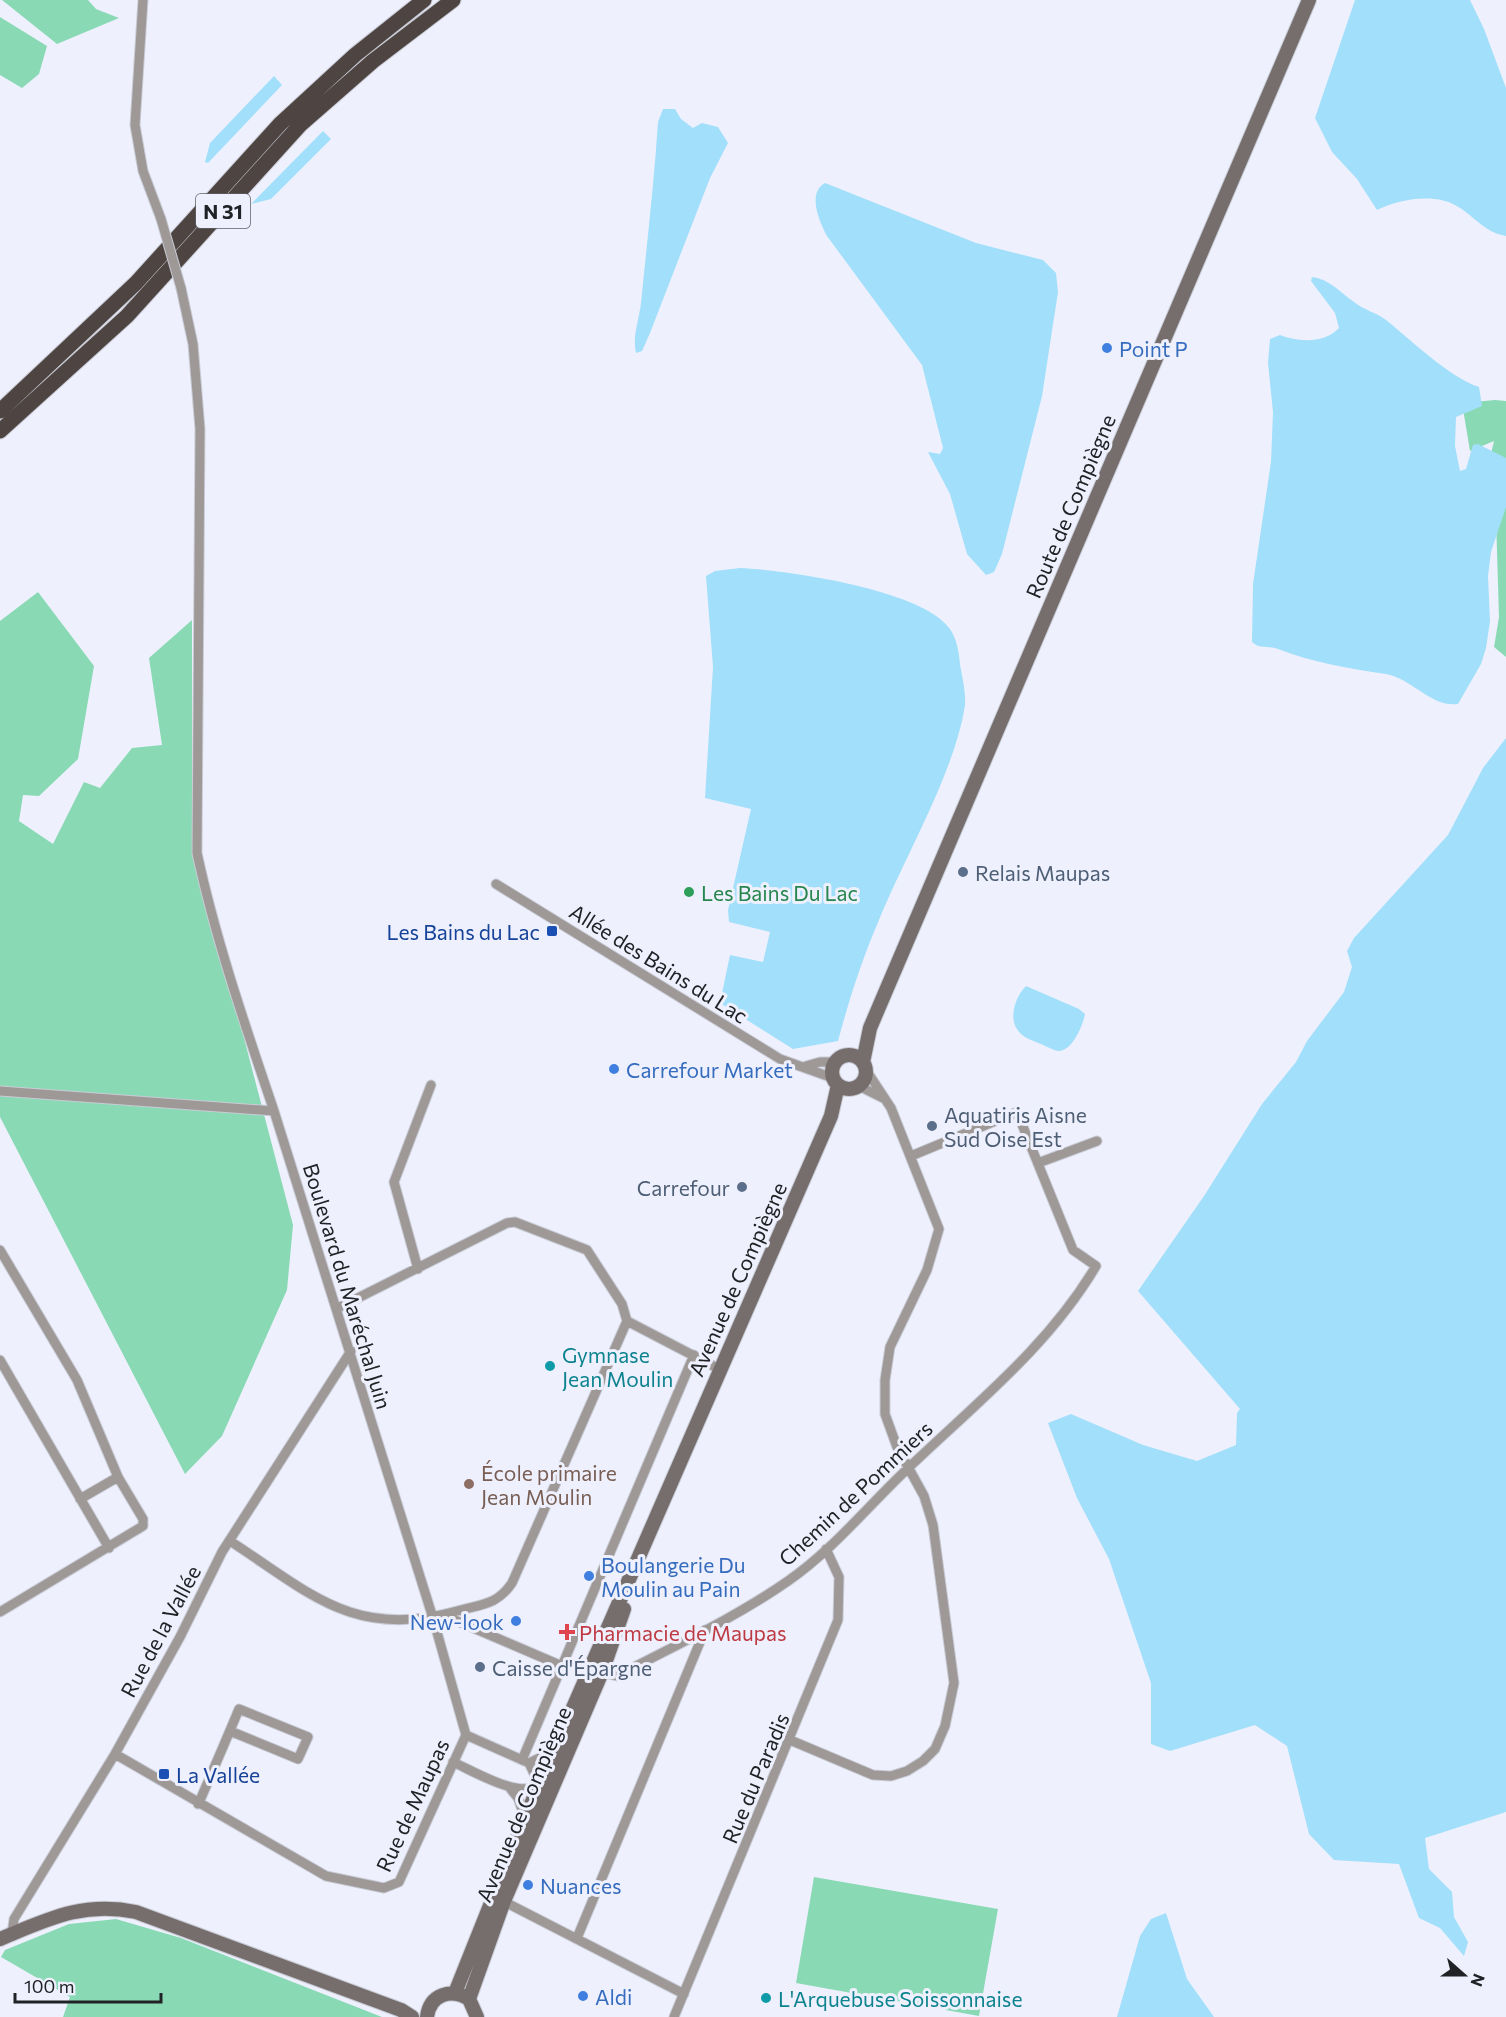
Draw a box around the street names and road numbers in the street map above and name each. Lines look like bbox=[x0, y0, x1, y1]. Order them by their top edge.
road number: N 31 bbox=[196, 194, 250, 228]
street label: Route de Compiègne bbox=[1020, 410, 1120, 602]
street label: Allée des Bains du Lac bbox=[565, 898, 753, 1028]
street label: Boulevard du Maréchal Juin bbox=[299, 1160, 397, 1412]
street label: Avenue de Compiègne bbox=[683, 1178, 791, 1380]
street label: Chemin de Pommiers bbox=[773, 1415, 937, 1571]
street label: Rue de la Vallée bbox=[115, 1561, 205, 1701]
street label: Avenue de Compiègne bbox=[470, 1703, 576, 1905]
street label: Rue du Paradis bbox=[716, 1709, 794, 1847]
street label: Rue de Maupas bbox=[370, 1735, 454, 1875]

